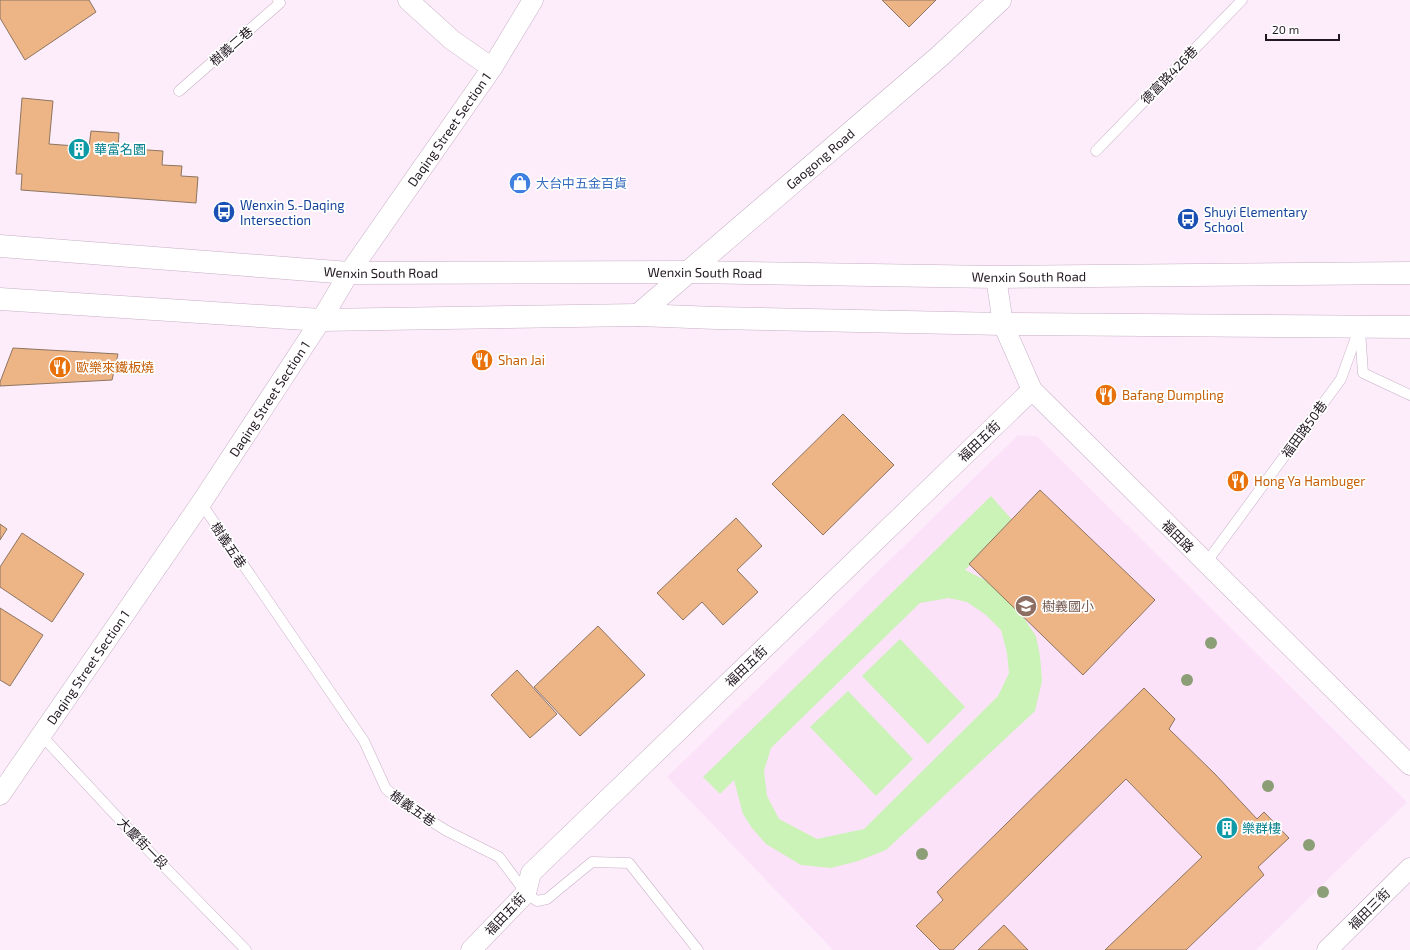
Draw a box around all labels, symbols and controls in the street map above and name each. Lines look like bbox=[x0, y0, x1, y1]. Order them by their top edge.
scale bar bbox=[1266, 16, 1339, 42]
text: 20 m bbox=[1272, 22, 1299, 36]
street label: 樹義二巷 bbox=[206, 23, 256, 69]
street label: 德富路426巷 bbox=[1137, 43, 1201, 107]
street label: Daqing Street Section 1 bbox=[404, 70, 494, 189]
street label: Gaogong Road bbox=[783, 125, 858, 193]
building icon: 華富名園 bbox=[66, 136, 92, 162]
place label: 華富名園 bbox=[94, 141, 146, 157]
shop icon: 大台中五金百貨 bbox=[507, 170, 533, 196]
place label: 大台中五金百貨 bbox=[536, 175, 627, 191]
place label: Wenxin S.-Daqing Intersection bbox=[240, 197, 344, 228]
bus stop icon: Wenxin S.-Daqing Intersection bbox=[211, 199, 237, 225]
place label: Shuyi Elementary School bbox=[1204, 204, 1308, 235]
bus stop icon: Shuyi Elementary School bbox=[1175, 206, 1201, 232]
street label: Wenxin South Road bbox=[323, 263, 438, 281]
street label: Wenxin South Road bbox=[648, 264, 762, 281]
street label: Wenxin South Road bbox=[971, 268, 1086, 285]
street label: Daqing Street Section 1 bbox=[226, 338, 313, 460]
restaurant icon: Shan Jai bbox=[469, 347, 495, 373]
place label: Shan Jai bbox=[498, 352, 545, 368]
restaurant icon: 歐樂來鐵板燒 bbox=[47, 354, 73, 380]
place label: 歐樂來鐵板燒 bbox=[76, 359, 154, 375]
restaurant icon: Bafang Dumpling bbox=[1093, 382, 1119, 408]
place label: Bafang Dumpling bbox=[1122, 387, 1224, 403]
street label: 福田路50巷 bbox=[1278, 397, 1330, 461]
street label: 福田五街 bbox=[955, 417, 1003, 465]
restaurant icon: Hong Ya Hambuger bbox=[1225, 468, 1251, 494]
place label: Hong Ya Hambuger bbox=[1254, 473, 1366, 489]
street label: 福田路 bbox=[1159, 517, 1197, 555]
street label: 樹義五巷 bbox=[208, 519, 250, 571]
school or university icon: 樹義國小 bbox=[1013, 593, 1039, 619]
place label: 樹義國小 bbox=[1042, 598, 1094, 614]
street label: Daqing Street Section 1 bbox=[43, 607, 133, 727]
street label: 福田五街 bbox=[722, 642, 770, 690]
street label: 樹義五巷 bbox=[387, 787, 439, 829]
street label: 大慶街一段 bbox=[115, 814, 171, 872]
building icon: 樂群樓 bbox=[1214, 815, 1240, 841]
place label: 樂群樓 bbox=[1242, 820, 1281, 836]
street label: 福田三街 bbox=[1345, 885, 1393, 933]
street label: 福田五街 bbox=[481, 890, 529, 938]

